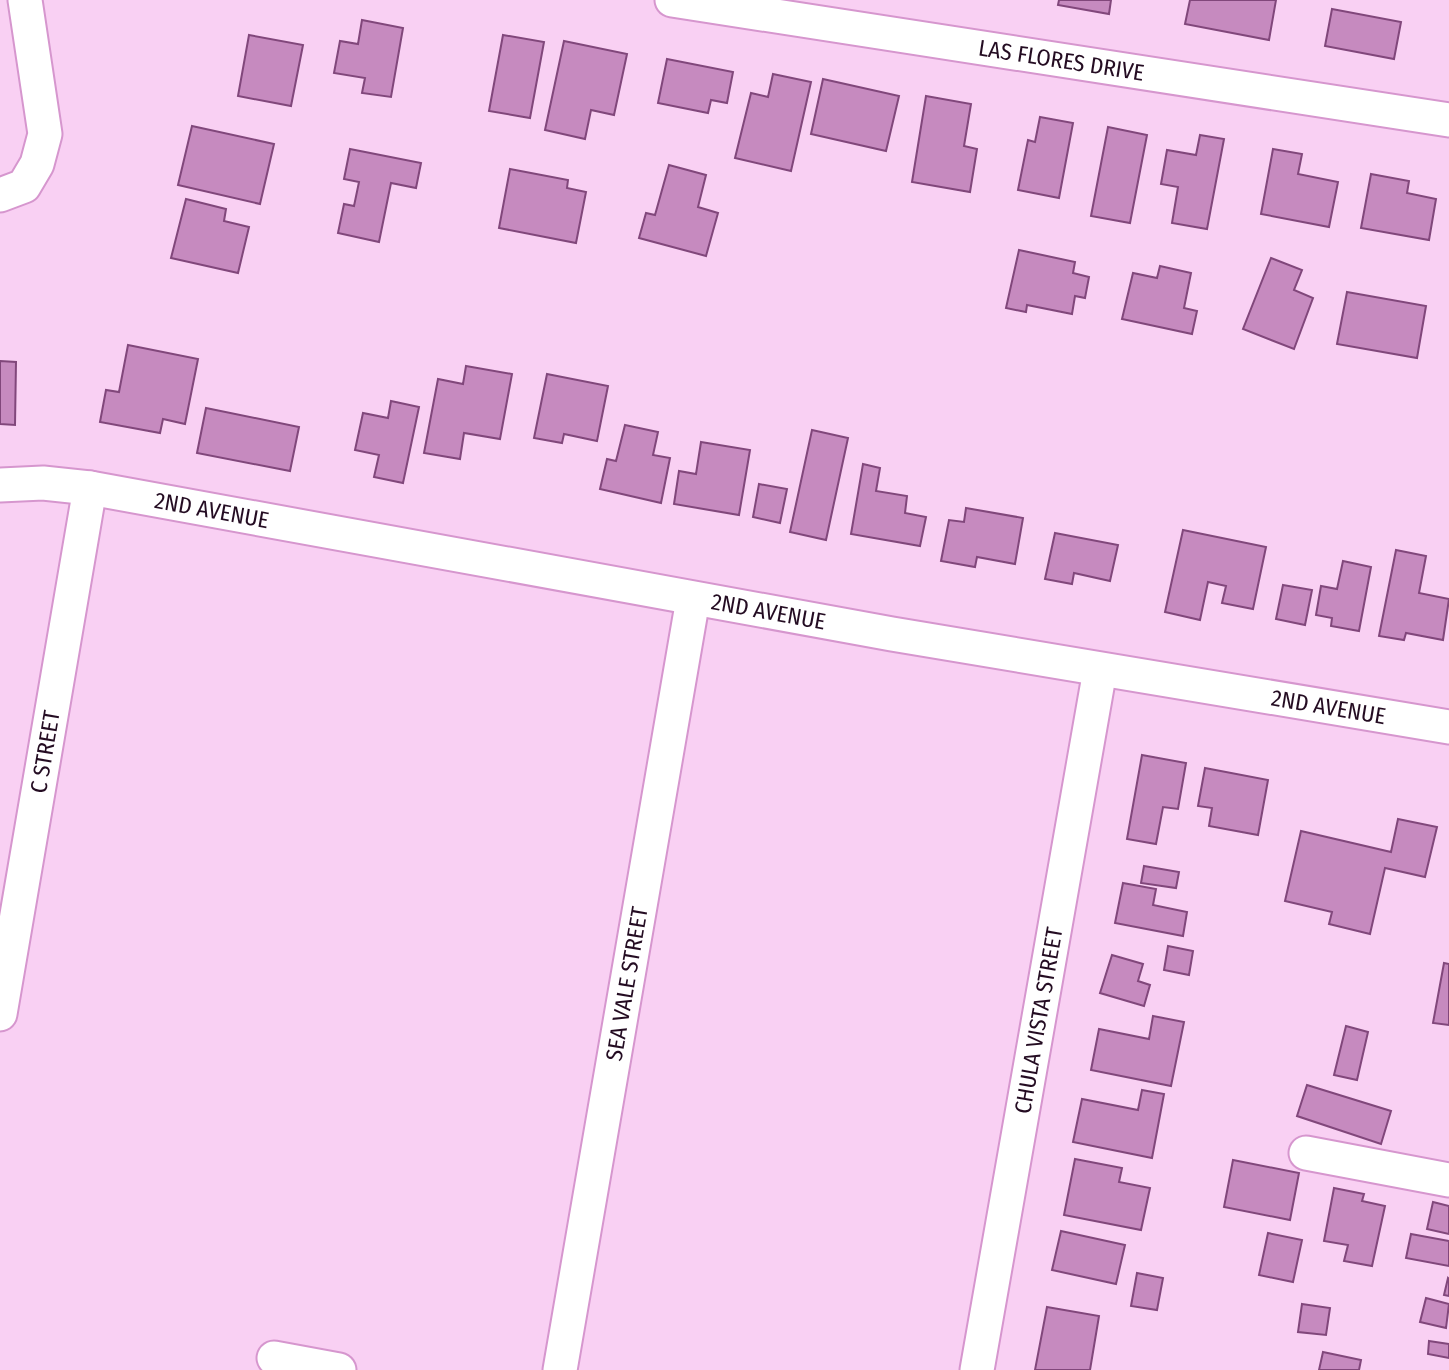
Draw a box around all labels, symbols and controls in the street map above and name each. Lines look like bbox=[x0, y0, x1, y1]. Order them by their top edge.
street label: LAS FLORES DRIVE bbox=[977, 34, 1146, 87]
street label: 2ND AVENUE bbox=[152, 486, 271, 534]
street label: 2ND AVENUE bbox=[709, 587, 828, 636]
street label: 2ND AVENUE bbox=[1269, 684, 1388, 730]
street label: C STREET bbox=[24, 708, 66, 795]
street label: SEA VALE STREET bbox=[600, 904, 654, 1063]
street label: CHULA VISTA STREET bbox=[1008, 925, 1069, 1116]

